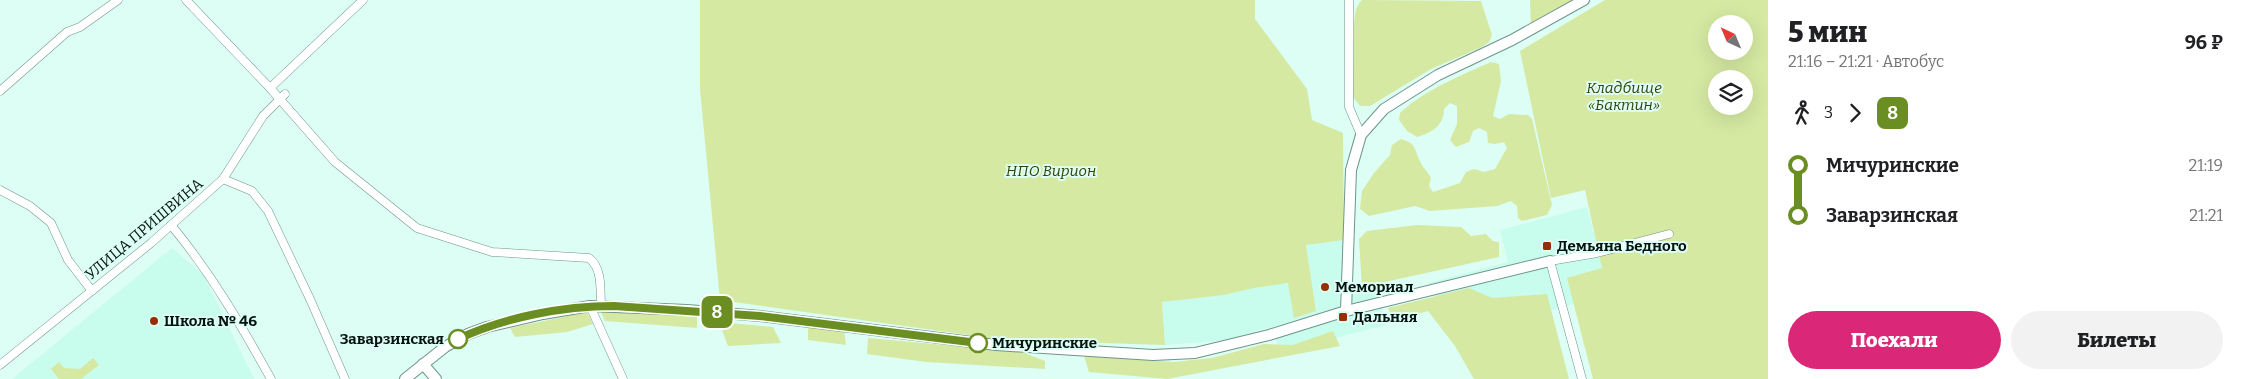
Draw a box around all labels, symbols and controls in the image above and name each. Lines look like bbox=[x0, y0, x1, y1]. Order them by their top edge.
north arrow bbox=[1708, 15, 1752, 60]
map controls bbox=[1708, 15, 1753, 115]
text: 5 мин bbox=[1788, 16, 1867, 49]
text: 96 ₽ bbox=[2185, 31, 2223, 54]
text: 21:16 – 21:21 · Автобус bbox=[1788, 52, 1944, 71]
button: layers bbox=[1708, 70, 1753, 115]
park label: Кладбище «Бактин» bbox=[1586, 79, 1662, 114]
icon: walk bbox=[1788, 99, 1816, 127]
icon: forward bbox=[1841, 99, 1869, 127]
text: 8 bbox=[1887, 102, 1898, 124]
text: 3 bbox=[1824, 103, 1833, 122]
text: Мичуринские bbox=[1826, 154, 1959, 177]
text: 21:19 bbox=[2189, 156, 2223, 175]
park label: НПО Вирион bbox=[1006, 162, 1096, 180]
street label: УЛИЦА ПРИШВИНА bbox=[82, 174, 207, 283]
text: Заварзинская bbox=[1826, 204, 1958, 227]
text: 21:21 bbox=[2189, 206, 2223, 225]
place label: Демьяна Бедного bbox=[1557, 237, 1687, 255]
marker: Демьяна Бедного bbox=[1541, 240, 1553, 252]
place label: Мемориал bbox=[1335, 278, 1414, 296]
marker: Мемориал bbox=[1319, 281, 1331, 293]
line badge: 8 bbox=[701, 296, 733, 328]
text: 8 bbox=[712, 301, 722, 323]
place label: Дальняя bbox=[1353, 308, 1418, 326]
marker: Дальняя bbox=[1337, 311, 1349, 323]
button: Поехали bbox=[1788, 311, 2001, 369]
button: Билеты bbox=[2011, 311, 2223, 369]
place label: Школа № 46 bbox=[164, 312, 257, 330]
marker: Школа № 46 bbox=[148, 315, 160, 327]
marker: Заварзинская bbox=[448, 329, 468, 349]
place label: Заварзинская bbox=[340, 330, 444, 348]
marker: Мичуринские bbox=[968, 333, 988, 353]
place label: Мичуринские bbox=[992, 334, 1097, 352]

